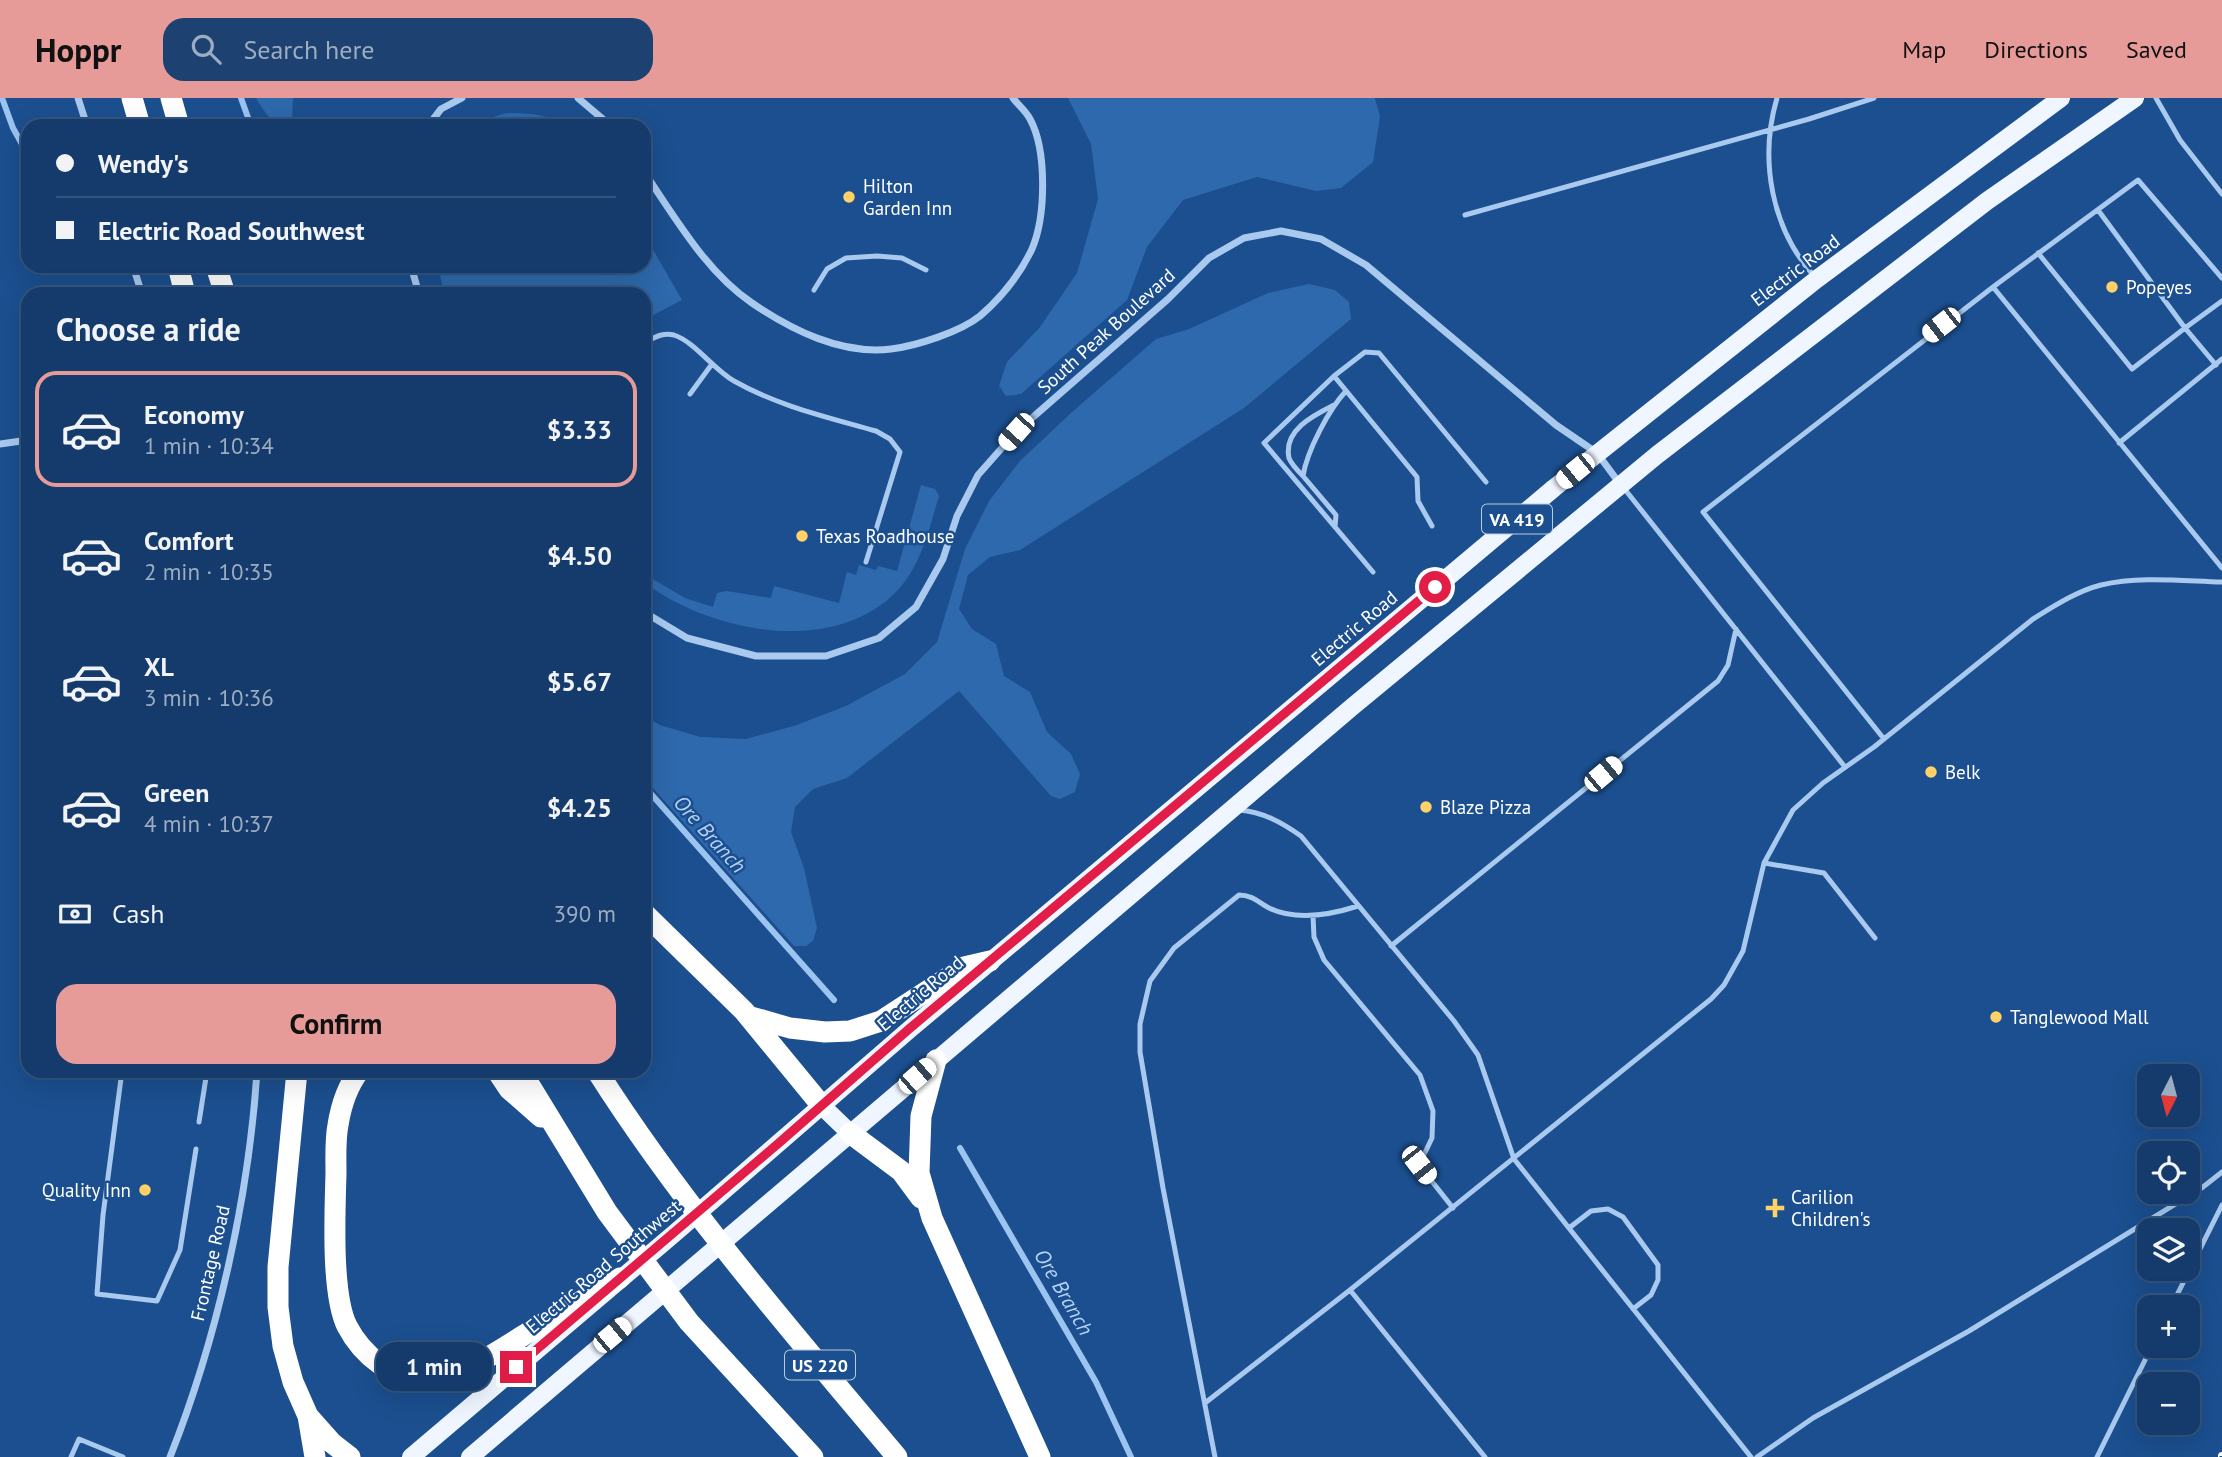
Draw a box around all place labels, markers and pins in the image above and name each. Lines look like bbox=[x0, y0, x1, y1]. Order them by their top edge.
place label: Hilton Garden Inn bbox=[863, 174, 952, 220]
marker: Hilton Garden Inn bbox=[841, 189, 857, 205]
place label: Popeyes bbox=[2126, 275, 2192, 299]
marker: Popeyes bbox=[2104, 279, 2120, 295]
place label: Texas Roadhouse bbox=[816, 524, 954, 548]
marker: Texas Roadhouse bbox=[794, 528, 810, 544]
place label: Belk bbox=[1945, 760, 1980, 784]
marker: Belk bbox=[1923, 764, 1939, 780]
place label: Blaze Pizza bbox=[1440, 795, 1531, 819]
marker: Blaze Pizza bbox=[1418, 799, 1434, 815]
place label: Tanglewood Mall bbox=[2010, 1005, 2149, 1029]
marker: Tanglewood Mall bbox=[1988, 1009, 2004, 1025]
place label: Quality Inn bbox=[42, 1178, 131, 1202]
marker: Quality Inn bbox=[137, 1182, 153, 1198]
place label: Carilion Children's bbox=[1791, 1185, 1871, 1231]
marker: Carilion Children's bbox=[1765, 1198, 1785, 1218]

